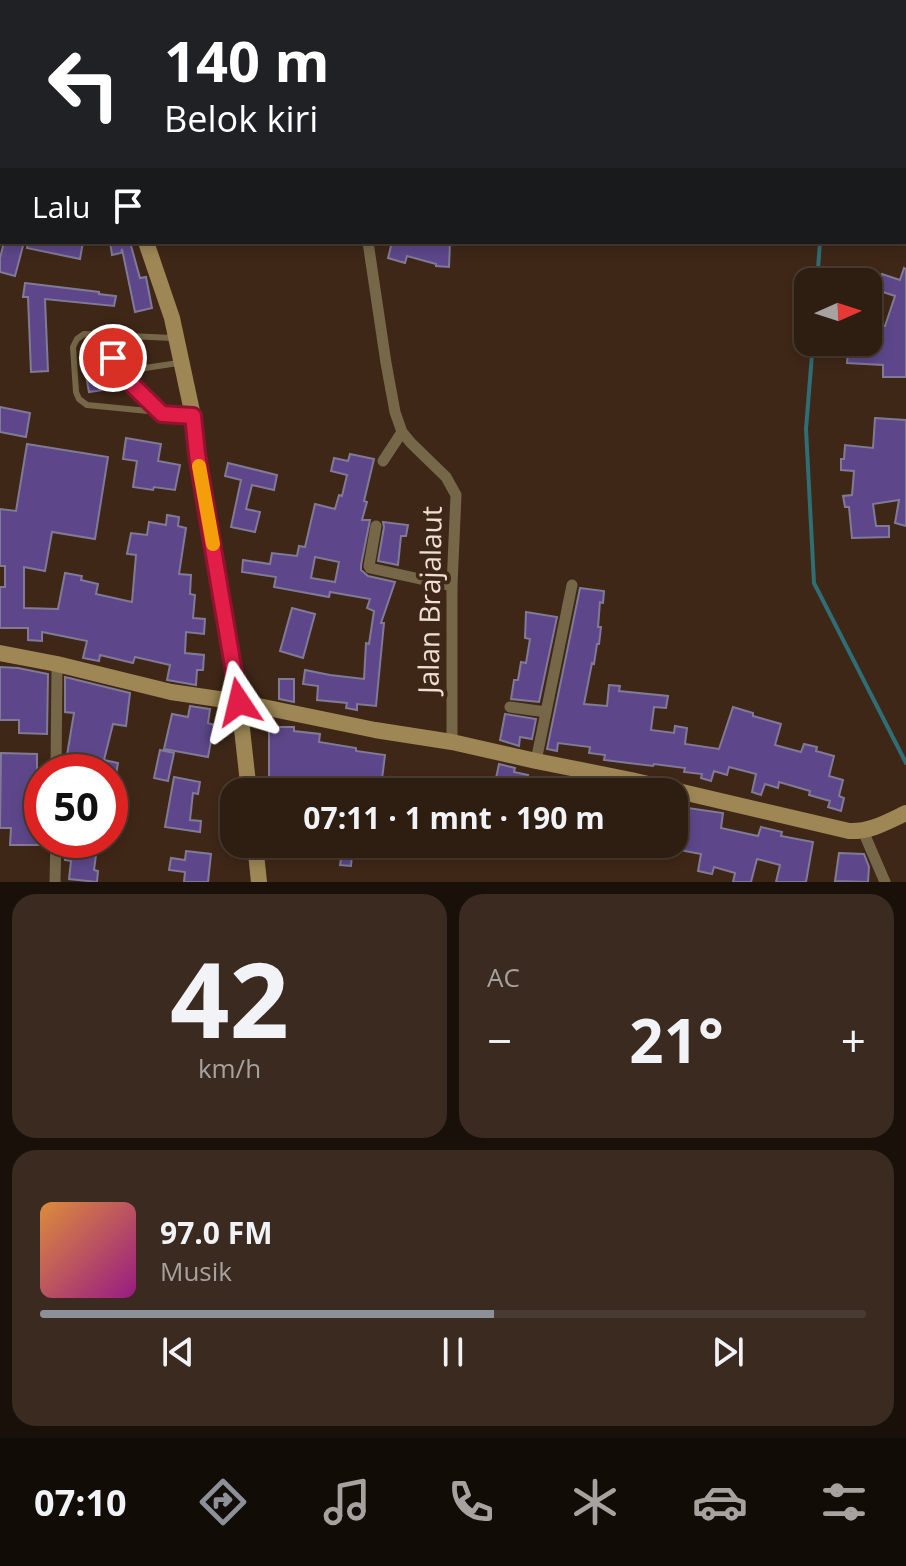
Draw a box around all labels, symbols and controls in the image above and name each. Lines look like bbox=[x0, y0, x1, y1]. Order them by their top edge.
text: 140 m bbox=[164, 22, 330, 98]
icon: left bbox=[32, 32, 136, 136]
text: Belok kiri bbox=[164, 94, 318, 143]
icon: arrive bbox=[106, 184, 150, 228]
text: Lalu bbox=[32, 186, 90, 227]
north arrow bbox=[794, 268, 882, 356]
map controls bbox=[794, 268, 882, 356]
pin bbox=[79, 324, 147, 392]
icon: arrive bbox=[91, 336, 135, 380]
street label: Jalan Brajalaut bbox=[408, 506, 450, 697]
position arrow bbox=[197, 660, 281, 744]
speed limit sign: 50 bbox=[24, 754, 128, 858]
text: 07:11 · 1 mnt · 190 m bbox=[303, 797, 605, 838]
text: 42 bbox=[170, 927, 289, 1068]
text: AC bbox=[487, 959, 520, 995]
text: 21° bbox=[629, 999, 724, 1081]
text: − bbox=[487, 1010, 512, 1070]
text: + bbox=[841, 1010, 866, 1070]
text: km/h bbox=[198, 1050, 261, 1086]
text: 97.0 FM bbox=[160, 1212, 273, 1253]
text: Musik bbox=[160, 1253, 232, 1289]
icon: previous bbox=[156, 1330, 200, 1374]
icon: pause bbox=[431, 1330, 475, 1374]
icon: next bbox=[706, 1330, 750, 1374]
icon: directions bbox=[195, 1474, 251, 1530]
icon: music bbox=[319, 1474, 375, 1530]
icon: phone bbox=[443, 1474, 499, 1530]
icon: climate bbox=[567, 1474, 623, 1530]
icon: car bbox=[692, 1474, 748, 1530]
icon: filters bbox=[816, 1474, 872, 1530]
text: 07:10 bbox=[34, 1478, 127, 1527]

